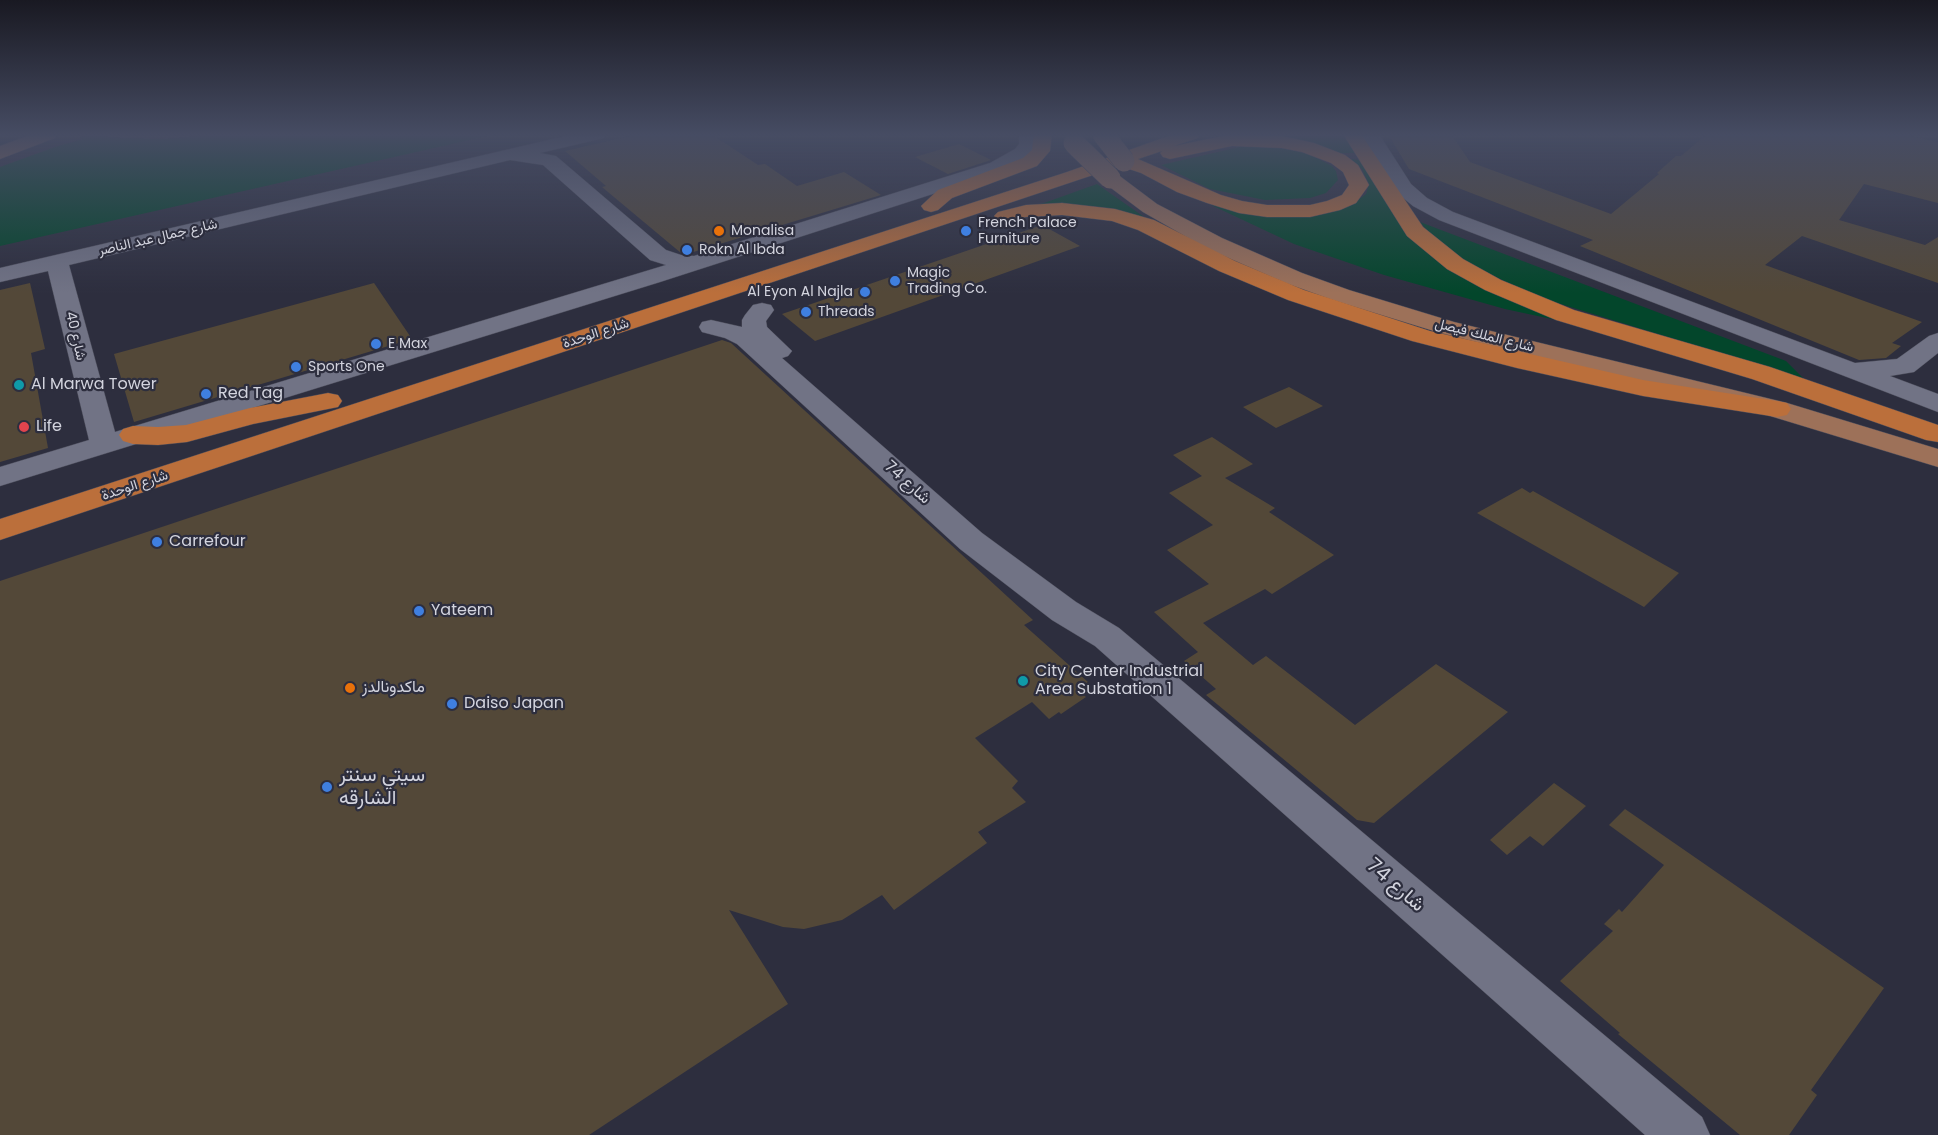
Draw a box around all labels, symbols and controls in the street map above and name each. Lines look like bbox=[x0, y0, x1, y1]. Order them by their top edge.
place label: French Palace Furniture bbox=[978, 215, 1077, 248]
street label: شارع جمال عبد الناصر bbox=[97, 216, 219, 260]
place label: Monalisa bbox=[731, 223, 794, 239]
marker: Monalisa bbox=[712, 224, 726, 238]
marker: French Palace Furniture bbox=[959, 224, 973, 238]
place label: Rokn Al Ibda bbox=[699, 242, 785, 258]
marker: Rokn Al Ibda bbox=[680, 243, 694, 257]
place label: Magic Trading Co. bbox=[907, 265, 987, 298]
marker: Magic Trading Co. bbox=[888, 274, 902, 288]
place label: Al Eyon Al Najla bbox=[747, 284, 853, 300]
marker: Al Eyon Al Najla bbox=[858, 285, 872, 299]
place label: Threads bbox=[818, 304, 875, 320]
marker: Threads bbox=[799, 305, 813, 319]
street label: شارع 40 bbox=[61, 310, 89, 362]
street label: شارع الوحدة bbox=[561, 315, 631, 353]
street label: شارع الملك فيصل bbox=[1433, 316, 1535, 356]
place label: E Max bbox=[388, 336, 427, 352]
marker: E Max bbox=[369, 337, 383, 351]
place label: Sports One bbox=[308, 359, 385, 375]
marker: Sports One bbox=[289, 360, 303, 374]
place label: Al Marwa Tower bbox=[31, 375, 157, 395]
marker: Al Marwa Tower bbox=[12, 378, 26, 392]
place label: Red Tag bbox=[218, 384, 283, 404]
marker: Red Tag bbox=[199, 387, 213, 401]
place label: Life bbox=[36, 417, 62, 437]
marker: Life bbox=[17, 420, 31, 434]
street label: شارع 74 bbox=[880, 457, 934, 509]
street label: شارع الوحدة bbox=[100, 467, 170, 505]
place label: Carrefour bbox=[169, 532, 246, 552]
marker: Carrefour bbox=[150, 535, 164, 549]
place label: Yateem bbox=[431, 601, 493, 621]
marker: Yateem bbox=[412, 604, 426, 618]
place label: City Center Industrial Area Substation 1 bbox=[1035, 662, 1203, 700]
marker: City Center Industrial Area Substation 1 bbox=[1016, 674, 1030, 688]
place label: ماكدونالدز bbox=[362, 678, 425, 698]
marker: ماكدونالدز bbox=[343, 681, 357, 695]
place label: Daiso Japan bbox=[464, 694, 564, 714]
marker: Daiso Japan bbox=[445, 697, 459, 711]
place label: سيتي سنتر الشارقه bbox=[339, 764, 425, 811]
marker: سيتي سنتر الشارقه bbox=[320, 780, 334, 794]
street label: شارع 74 bbox=[1361, 854, 1429, 918]

